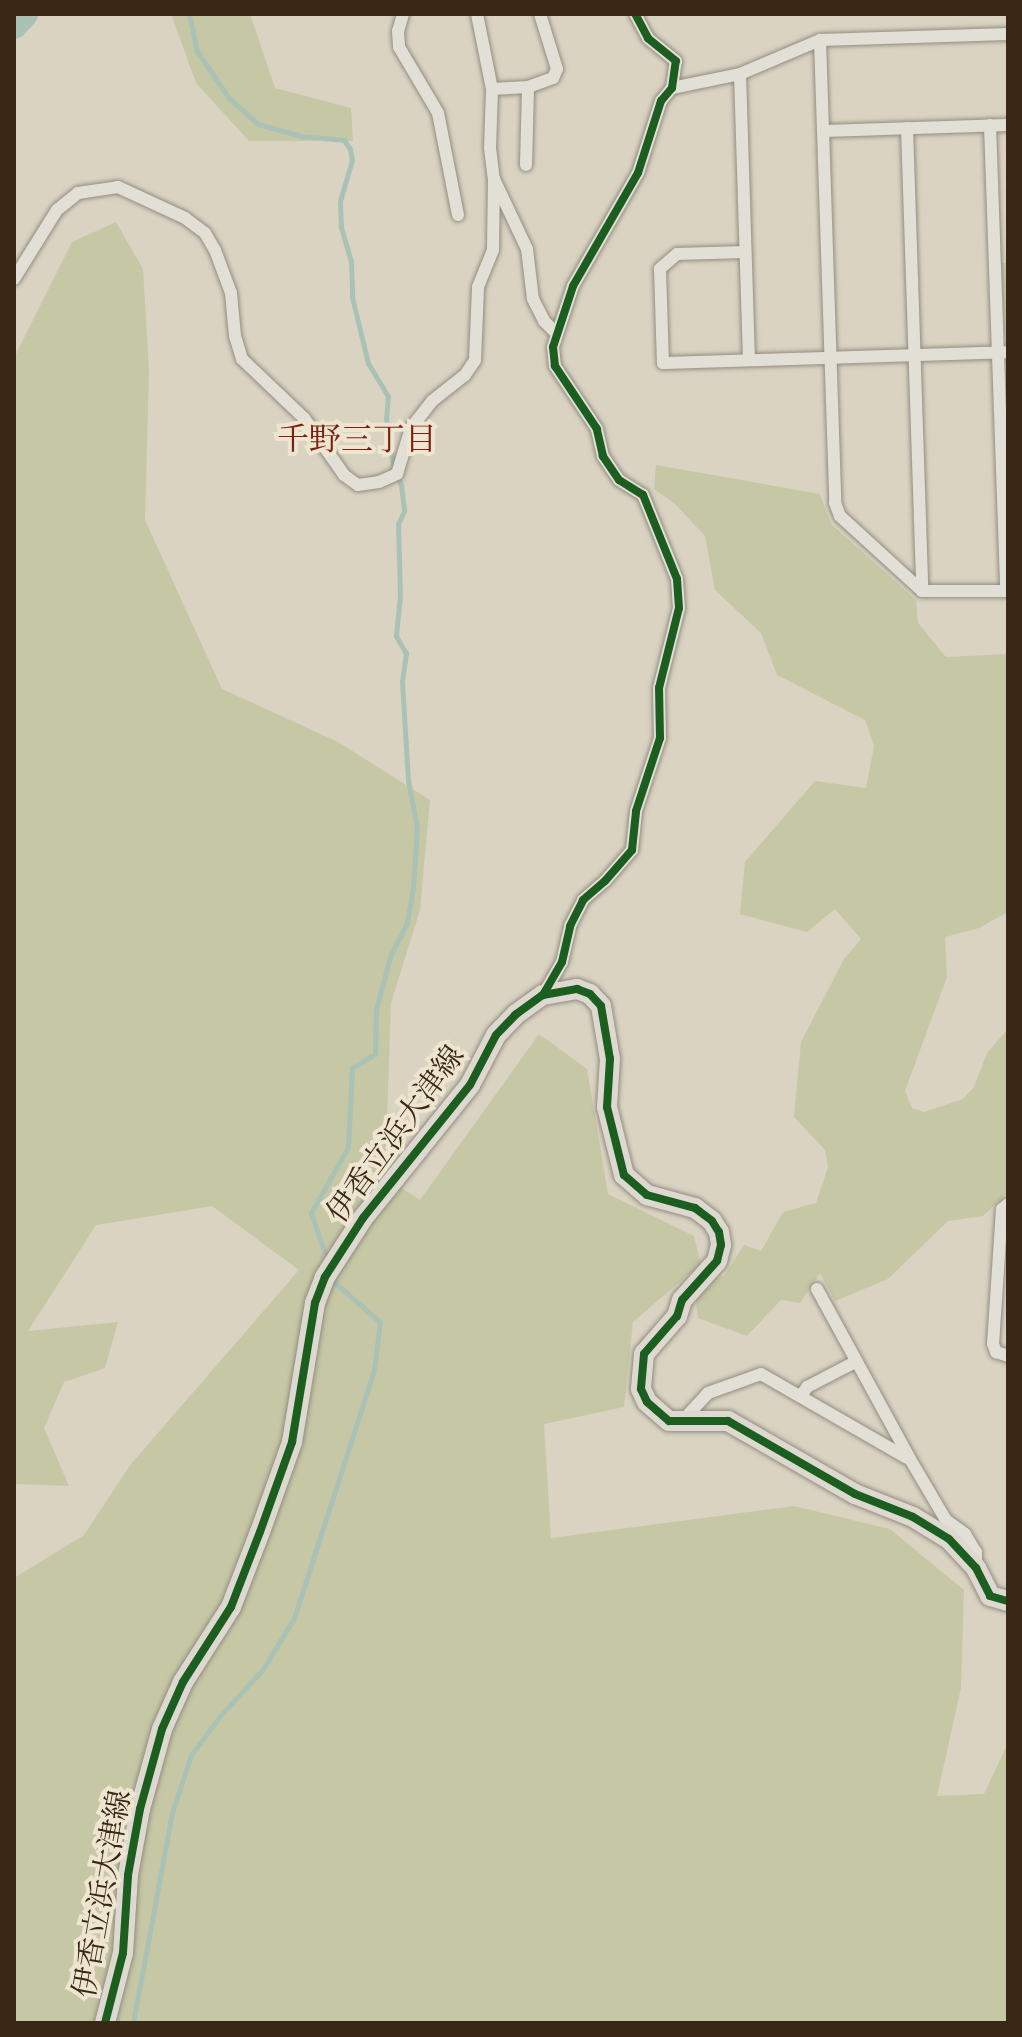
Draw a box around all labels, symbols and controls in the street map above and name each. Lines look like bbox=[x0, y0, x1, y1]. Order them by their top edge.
district label: 千野三丁目 bbox=[277, 423, 437, 461]
street label: 伊香立浜大津線 bbox=[321, 1039, 473, 1231]
street label: 伊香立浜大津線 bbox=[68, 1787, 140, 2001]

